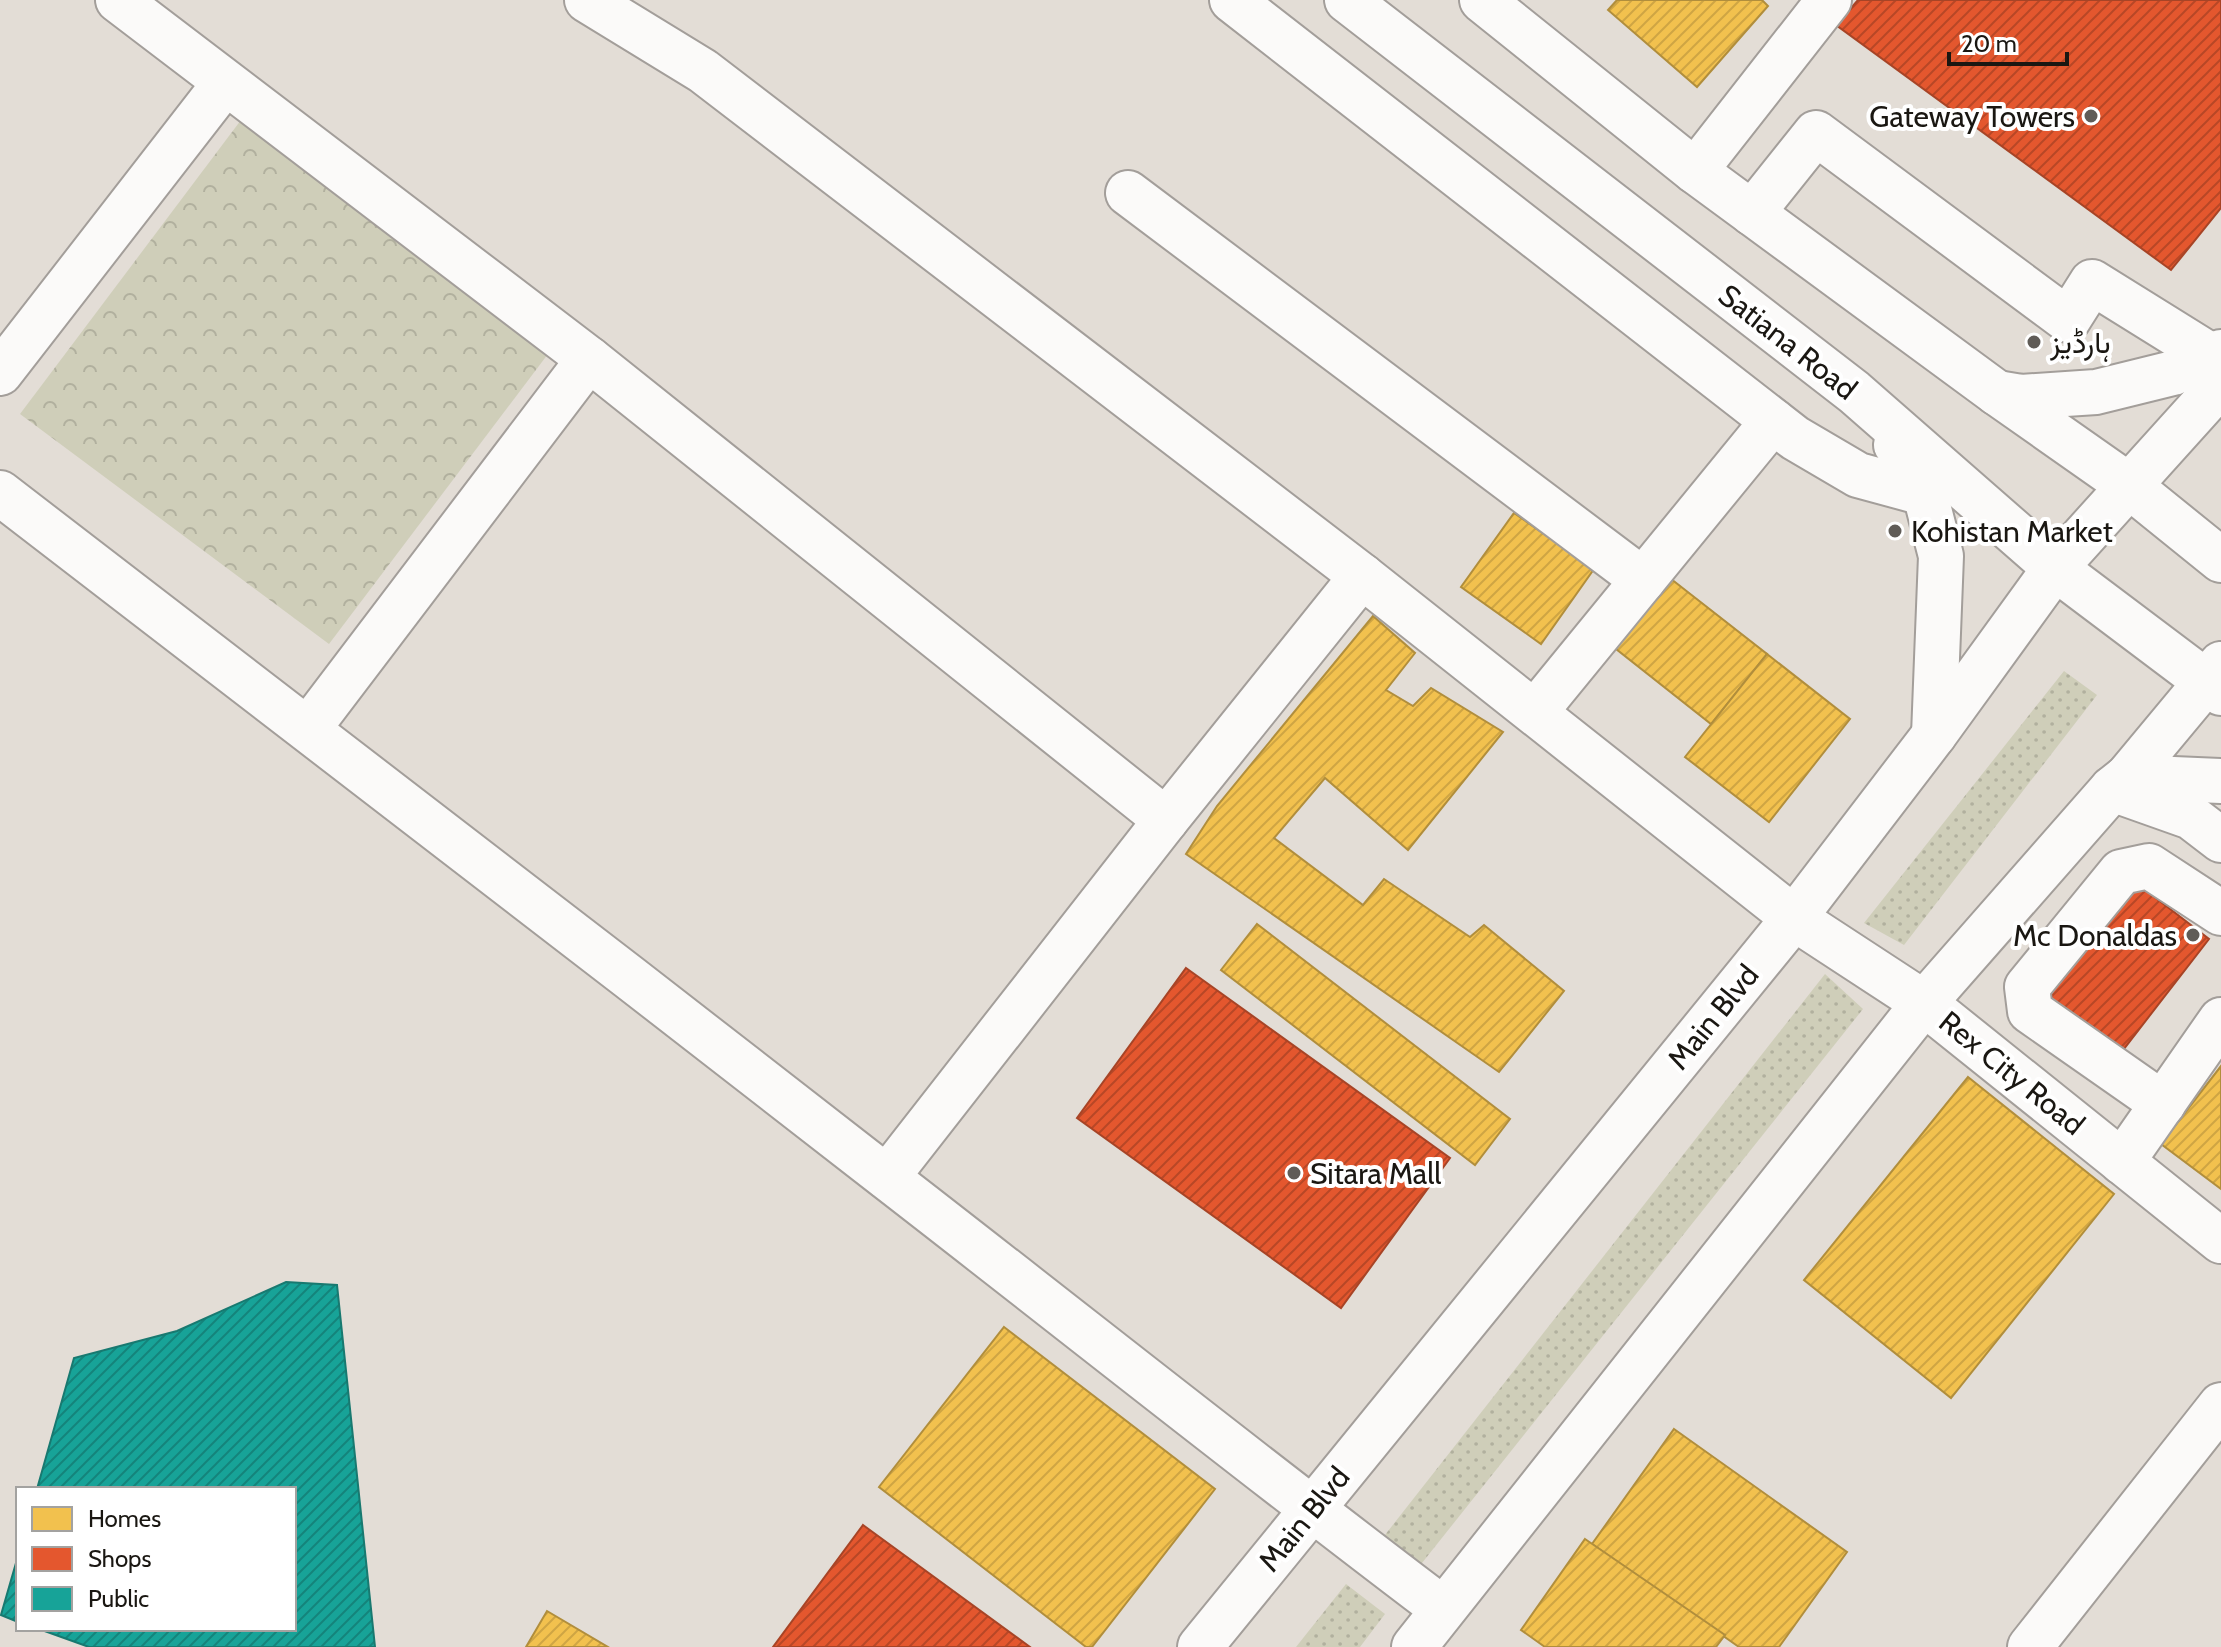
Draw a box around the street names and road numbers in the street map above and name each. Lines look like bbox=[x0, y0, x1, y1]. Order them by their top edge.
street label: Satiana Road bbox=[1711, 276, 1865, 408]
street label: Main Blvd bbox=[1660, 957, 1766, 1077]
street label: Rex City Road bbox=[1932, 1003, 2092, 1143]
street label: Main Blvd bbox=[1251, 1459, 1357, 1579]

